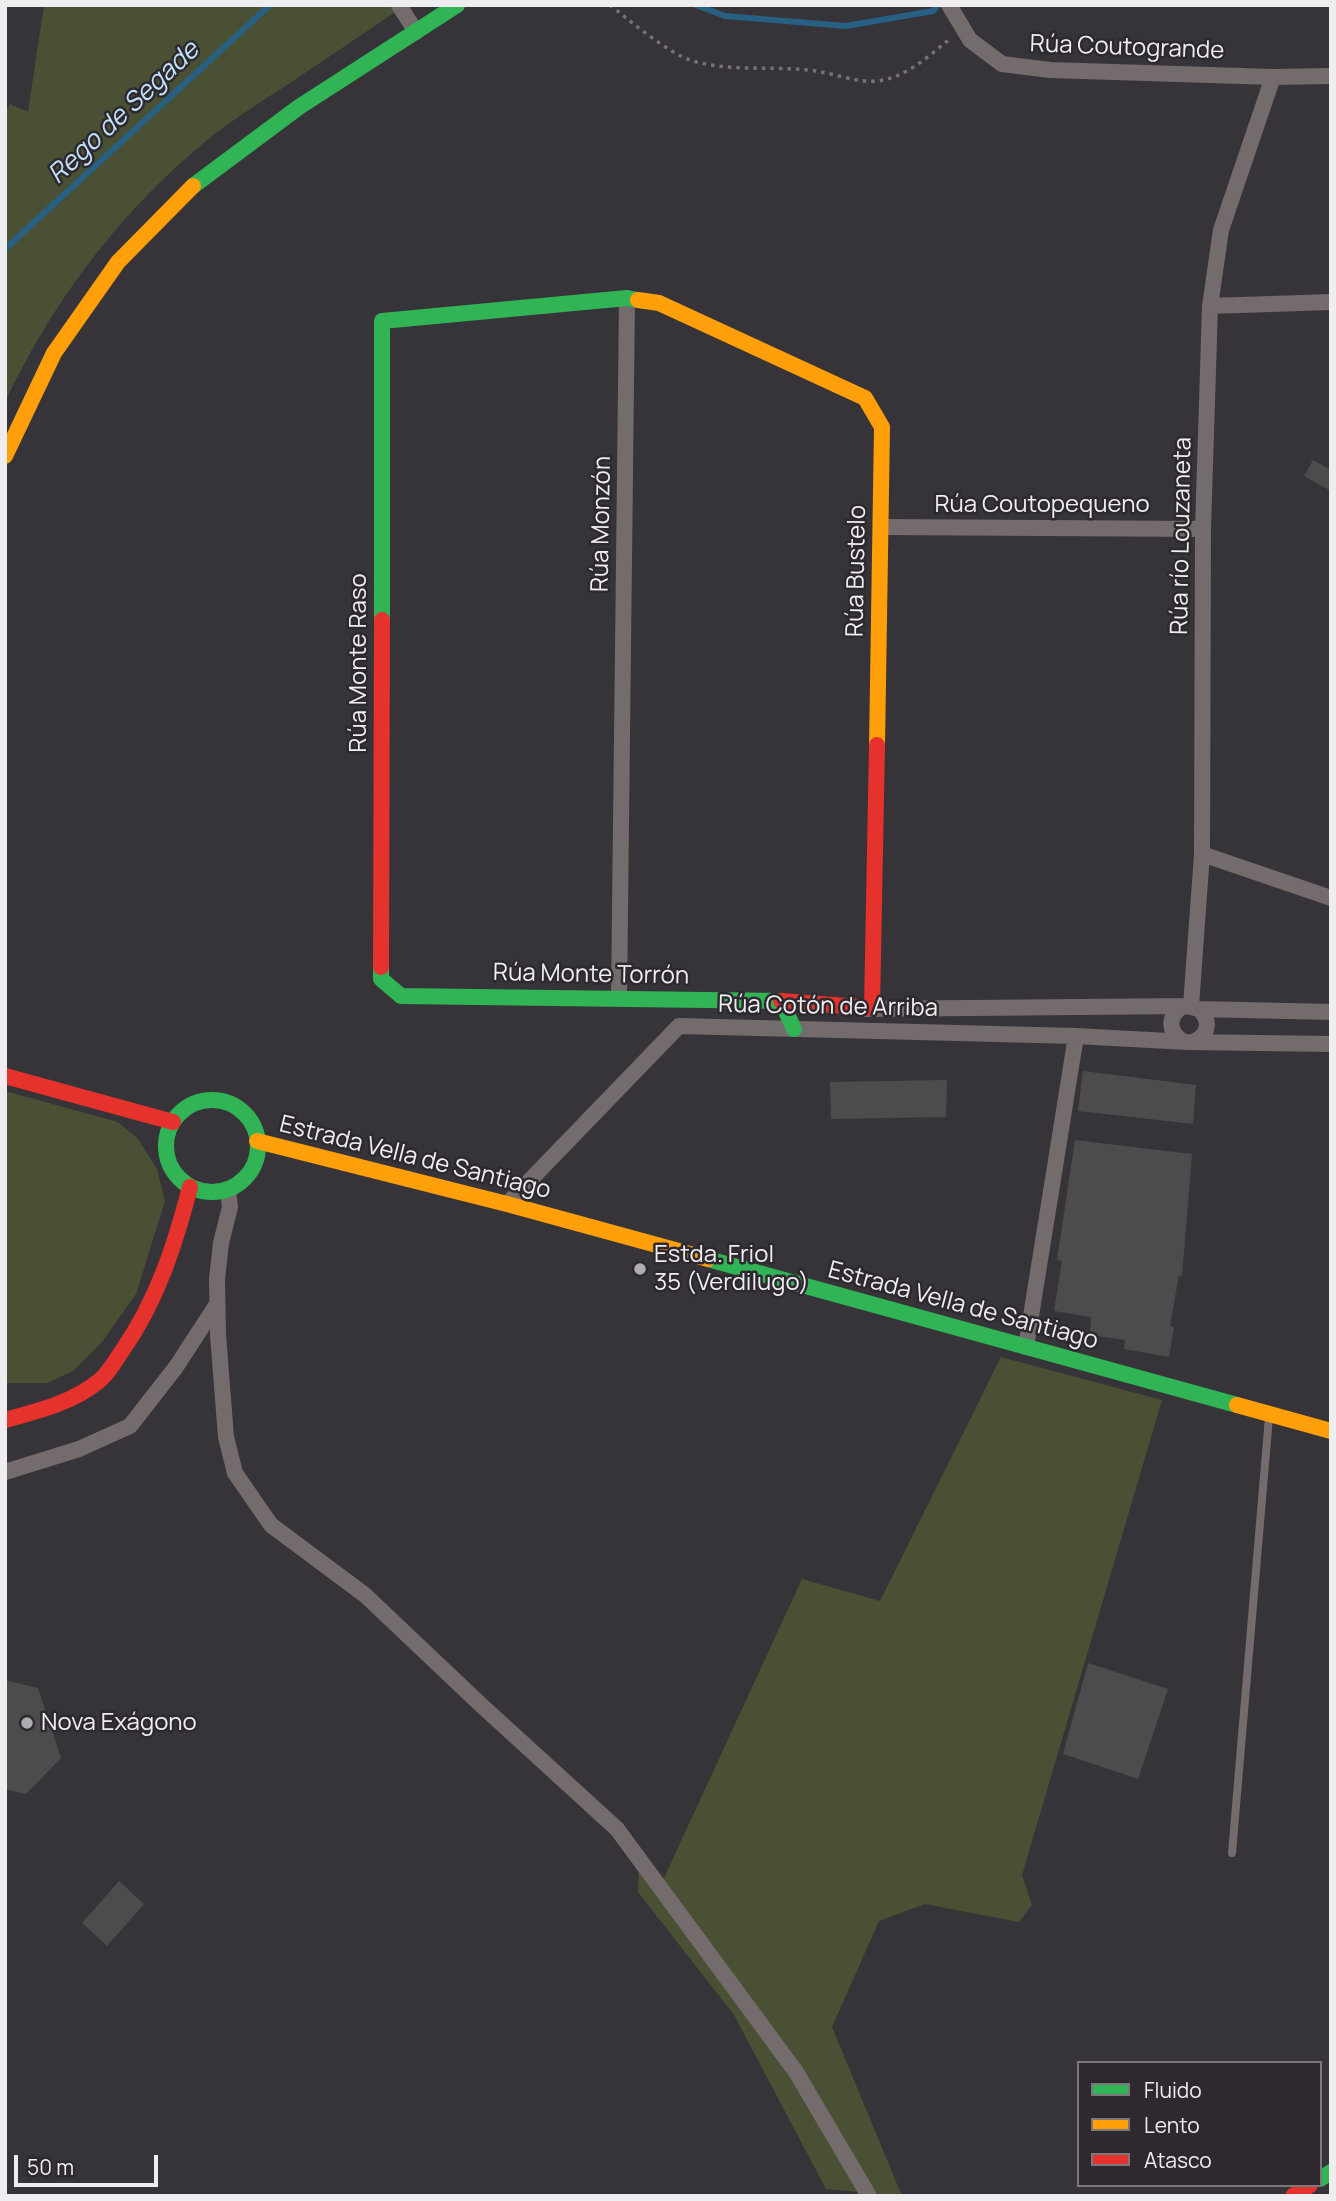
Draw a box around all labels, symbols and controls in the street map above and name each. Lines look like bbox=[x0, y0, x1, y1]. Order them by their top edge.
street label: Rúa Coutogrande bbox=[1029, 30, 1225, 66]
water label: Rego de Segade bbox=[42, 35, 206, 191]
street label: Rúa río Louzaneta bbox=[1166, 437, 1198, 635]
street label: Rúa Monzón bbox=[586, 456, 618, 592]
street label: Rúa Coutopequeno bbox=[934, 491, 1150, 519]
street label: Rúa Bustelo bbox=[841, 505, 873, 637]
street label: Rúa Monte Raso bbox=[345, 573, 373, 753]
street label: Rúa Monte Torrón bbox=[493, 959, 689, 991]
street label: Rúa Cotón de Arriba bbox=[718, 991, 938, 1023]
street label: Estrada Vella de Santiago bbox=[276, 1110, 554, 1206]
place label: Estda. Friol 35 (Verdilugo) bbox=[654, 1241, 809, 1297]
street label: Estrada Vella de Santiago bbox=[825, 1256, 1101, 1356]
marker: Estda. Friol 35 (Verdilugo) bbox=[632, 1261, 648, 1277]
place label: Nova Exágono bbox=[41, 1709, 197, 1737]
marker: Nova Exágono bbox=[19, 1715, 35, 1731]
legend bbox=[1077, 2061, 1322, 2187]
text: Fluido bbox=[1144, 2076, 1202, 2104]
text: Lento bbox=[1144, 2111, 1200, 2139]
scale bar bbox=[18, 2142, 161, 2186]
text: Atasco bbox=[1144, 2146, 1212, 2174]
text: 50 m bbox=[27, 2153, 74, 2181]

